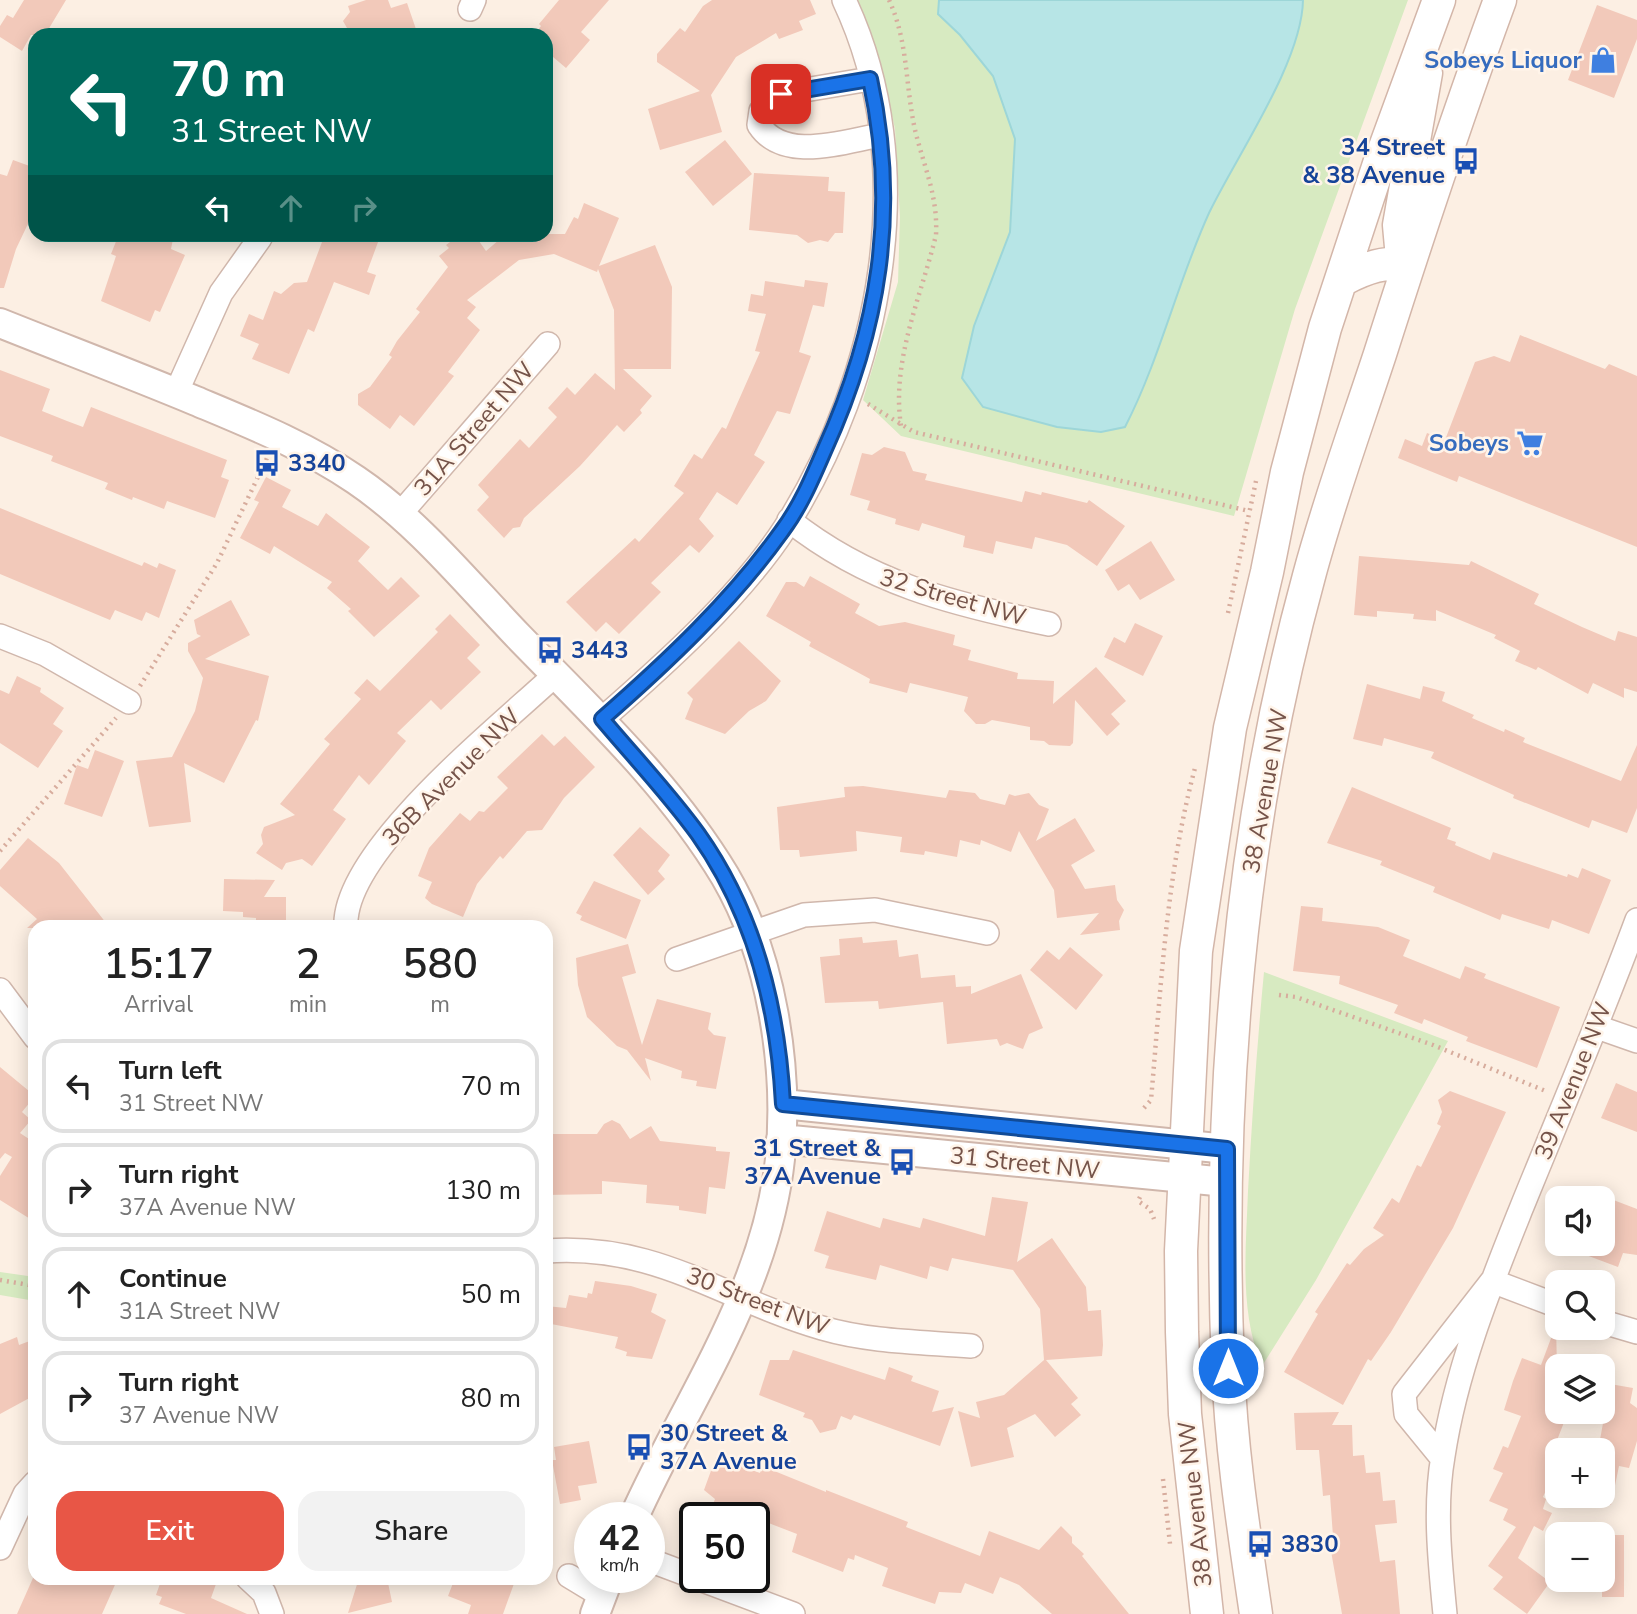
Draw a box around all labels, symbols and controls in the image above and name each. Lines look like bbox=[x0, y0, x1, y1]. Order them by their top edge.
place label: Sobeys Liquor bbox=[1424, 44, 1583, 76]
shop icon: Sobeys Liquor bbox=[1588, 45, 1618, 75]
text: 70 m bbox=[171, 46, 286, 113]
icon: left bbox=[56, 56, 147, 147]
pin bbox=[751, 64, 811, 124]
icon: arrive bbox=[762, 75, 800, 113]
text: 31 Street NW bbox=[171, 110, 372, 153]
place label: 34 Street & 38 Avenue bbox=[1302, 131, 1446, 191]
bus stop icon: 34 Street & 38 Avenue bbox=[1451, 146, 1481, 176]
icon: left bbox=[199, 189, 237, 227]
icon: ahead bbox=[272, 189, 310, 227]
icon: right bbox=[345, 189, 383, 227]
street label: 31A Street NW bbox=[407, 355, 541, 503]
place label: Sobeys bbox=[1429, 427, 1509, 459]
supermarket icon: Sobeys bbox=[1515, 428, 1545, 458]
place label: 3340 bbox=[288, 447, 346, 479]
bus stop icon: 3340 bbox=[252, 448, 282, 478]
street label: 32 Street NW bbox=[876, 561, 1030, 633]
place label: 3443 bbox=[571, 634, 629, 666]
bus stop icon: 3443 bbox=[535, 635, 565, 665]
street label: 36B Avenue NW bbox=[375, 701, 527, 853]
street label: 38 Avenue NW bbox=[1235, 706, 1295, 876]
text: 15:17 bbox=[103, 936, 214, 993]
text: 2 bbox=[295, 936, 321, 993]
text: 580 bbox=[402, 936, 478, 993]
text: Arrival bbox=[124, 989, 193, 1020]
text: min bbox=[289, 989, 327, 1020]
text: m bbox=[430, 989, 450, 1020]
street label: 39 Avenue NW bbox=[1527, 998, 1619, 1164]
text: Turn left bbox=[119, 1053, 222, 1088]
icon: left bbox=[60, 1067, 98, 1105]
text: 70 m bbox=[461, 1069, 521, 1104]
text: 31 Street NW bbox=[119, 1088, 264, 1119]
place label: 31 Street & 37A Avenue bbox=[744, 1132, 882, 1192]
street label: 31 Street NW bbox=[948, 1139, 1102, 1187]
bus stop icon: 31 Street & 37A Avenue bbox=[887, 1147, 917, 1177]
text: Turn right bbox=[119, 1157, 238, 1192]
icon: right bbox=[60, 1171, 98, 1209]
text: 130 m bbox=[445, 1173, 521, 1208]
map controls bbox=[1545, 1186, 1615, 1592]
button: sound bbox=[1545, 1186, 1615, 1256]
text: 37A Avenue NW bbox=[119, 1192, 296, 1223]
street label: 30 Street NW bbox=[682, 1259, 834, 1343]
text: Continue bbox=[119, 1261, 227, 1296]
button: search bbox=[1545, 1270, 1615, 1340]
icon: ahead bbox=[60, 1275, 98, 1313]
text: 50 m bbox=[461, 1277, 521, 1312]
text: 31A Street NW bbox=[119, 1296, 280, 1327]
position arrow bbox=[1191, 1331, 1265, 1405]
button: layers bbox=[1545, 1354, 1615, 1424]
text: Turn right bbox=[119, 1365, 238, 1400]
icon: right bbox=[60, 1379, 98, 1417]
text: 80 m bbox=[461, 1381, 521, 1416]
text: 37 Avenue NW bbox=[119, 1400, 279, 1431]
place label: 30 Street & 37A Avenue bbox=[660, 1417, 797, 1477]
street label: 38 Avenue NW bbox=[1170, 1419, 1220, 1589]
bus stop icon: 30 Street & 37A Avenue bbox=[624, 1432, 654, 1462]
button: + bbox=[1545, 1438, 1615, 1508]
button: Exit bbox=[56, 1491, 284, 1571]
button: Share bbox=[298, 1491, 525, 1571]
speed limit sign: 50 bbox=[679, 1502, 770, 1593]
text: 42 bbox=[598, 1515, 641, 1562]
button: − bbox=[1545, 1522, 1615, 1592]
place label: 3830 bbox=[1281, 1528, 1339, 1560]
bus stop icon: 3830 bbox=[1245, 1529, 1275, 1559]
text: km/h bbox=[600, 1553, 639, 1577]

